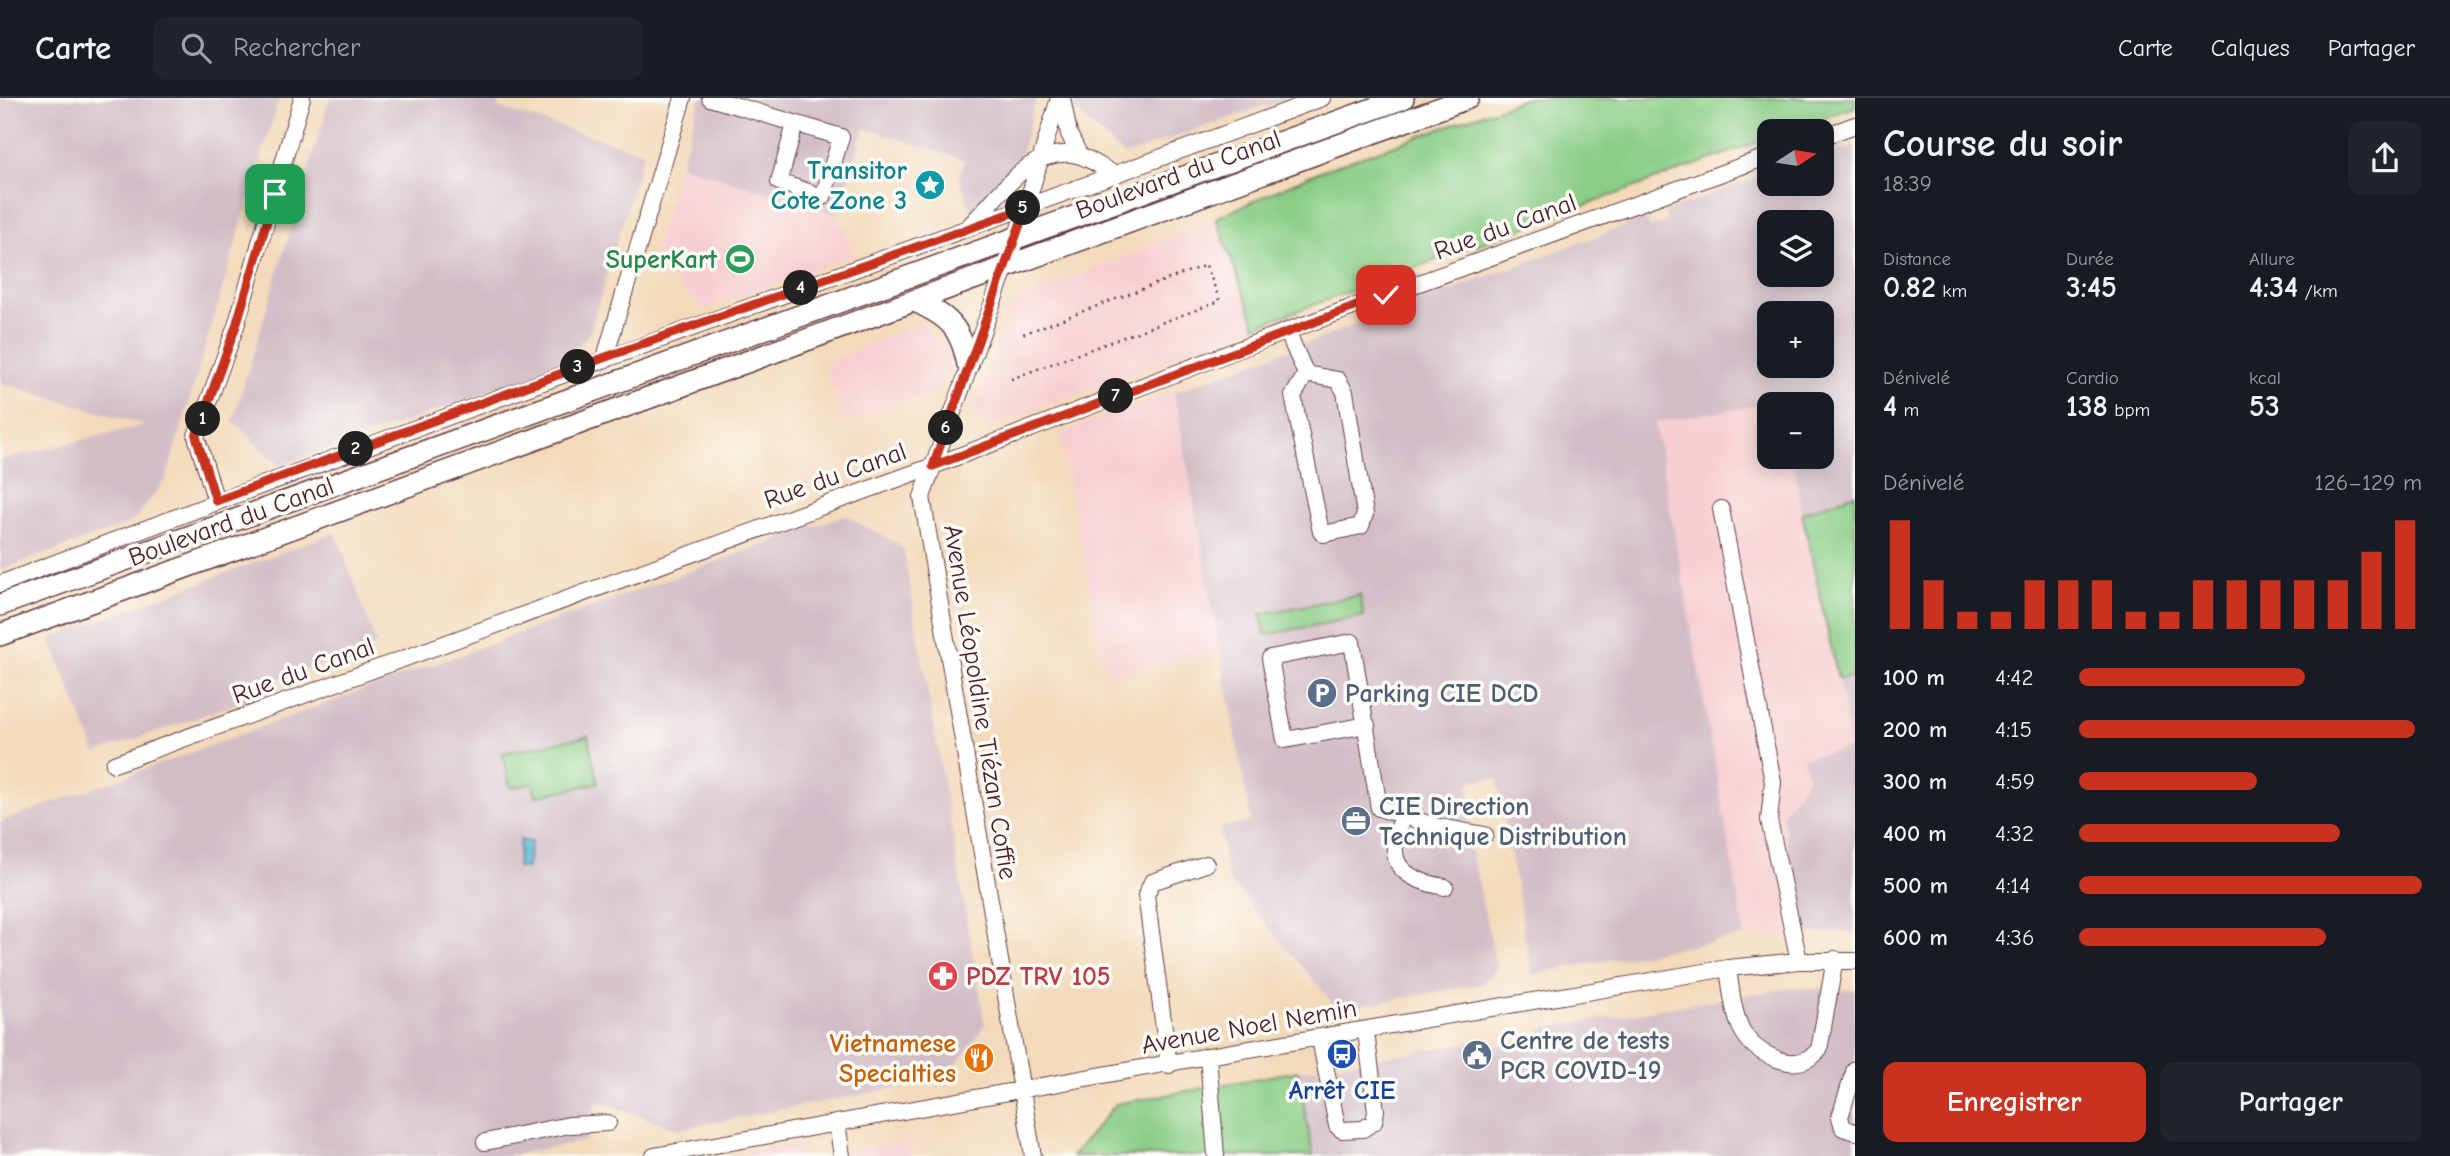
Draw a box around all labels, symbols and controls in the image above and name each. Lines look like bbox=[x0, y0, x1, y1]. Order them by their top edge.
search box bbox=[153, 17, 643, 80]
text: Carte bbox=[35, 29, 111, 67]
icon: search bbox=[177, 29, 215, 67]
text: Rechercher bbox=[233, 33, 360, 63]
text: Carte bbox=[2118, 34, 2173, 62]
text: Calques bbox=[2211, 34, 2290, 62]
text: Partager bbox=[2328, 34, 2415, 62]
north arrow bbox=[1757, 119, 1834, 196]
map controls bbox=[1757, 119, 1834, 469]
button: share bbox=[2348, 121, 2422, 195]
text: Course du soir bbox=[1883, 122, 2122, 166]
street label: Boulevard du Canal bbox=[1072, 124, 1285, 226]
place label: Transitor Cote Zone 3 bbox=[771, 156, 908, 216]
pin bbox=[245, 164, 305, 224]
place icon: Transitor Cote Zone 3 bbox=[913, 168, 947, 202]
text: 18:39 bbox=[1883, 170, 1932, 197]
icon: arrive bbox=[256, 175, 294, 213]
street label: Rue du Canal bbox=[1430, 187, 1581, 267]
pin: 5 bbox=[1006, 190, 1040, 226]
text: 5 bbox=[1017, 196, 1028, 218]
button: layers bbox=[1757, 210, 1834, 287]
sports icon: SuperKart bbox=[723, 242, 757, 276]
place label: SuperKart bbox=[606, 245, 717, 275]
text: Distance bbox=[1883, 248, 1951, 270]
text: Durée bbox=[2066, 248, 2114, 270]
text: Allure bbox=[2249, 248, 2295, 270]
pin bbox=[1356, 265, 1416, 325]
pin: 4 bbox=[784, 270, 818, 306]
text: 0.82 bbox=[1883, 270, 1936, 305]
text: 3:45 bbox=[2066, 270, 2117, 305]
text: 4:34 bbox=[2249, 270, 2298, 305]
text: 4 bbox=[796, 276, 805, 298]
icon: check bbox=[1367, 276, 1405, 314]
text: km bbox=[1936, 280, 1967, 302]
text: /km bbox=[2298, 280, 2338, 302]
button: + bbox=[1757, 301, 1834, 378]
pin: 3 bbox=[560, 350, 596, 384]
text: 3 bbox=[573, 355, 582, 377]
text: Dénivelé bbox=[1883, 367, 1950, 389]
text: Cardio bbox=[2066, 367, 2119, 389]
text: kcal bbox=[2249, 367, 2281, 389]
pin: 7 bbox=[1098, 378, 1134, 414]
text: 7 bbox=[1111, 384, 1120, 406]
text: 4 bbox=[1883, 389, 1897, 424]
text: 138 bbox=[2066, 389, 2108, 424]
text: 53 bbox=[2249, 389, 2280, 424]
button: − bbox=[1757, 392, 1834, 469]
text: m bbox=[1897, 399, 1919, 421]
text: bpm bbox=[2108, 399, 2150, 421]
pin: 1 bbox=[186, 402, 220, 436]
text: 1 bbox=[199, 407, 206, 429]
pin: 6 bbox=[928, 410, 964, 446]
text: 6 bbox=[941, 416, 950, 438]
pin: 2 bbox=[338, 432, 374, 466]
street label: Rue du Canal bbox=[760, 436, 911, 516]
text: 2 bbox=[351, 437, 360, 459]
text: Dénivelé bbox=[1883, 469, 1964, 496]
text: 126–129 m bbox=[2315, 469, 2422, 496]
street label: Boulevard du Canal bbox=[125, 471, 338, 573]
street label: Avenue Léopoldine Tiézan Coffie bbox=[937, 523, 1023, 882]
street label: Rue du Canal bbox=[228, 631, 379, 711]
text: 100 m bbox=[1883, 664, 1945, 691]
text: 4:42 bbox=[1995, 664, 2033, 691]
parking icon: Parking CIE DCD bbox=[1305, 676, 1339, 710]
place label: Parking CIE DCD bbox=[1345, 679, 1539, 709]
text: 200 m bbox=[1883, 716, 1947, 743]
text: 4:15 bbox=[1995, 716, 2032, 743]
text: 300 m bbox=[1883, 768, 1947, 795]
text: 4:59 bbox=[1995, 768, 2035, 795]
place label: CIE Direction Technique Distribution bbox=[1379, 792, 1627, 852]
office icon: CIE Direction Technique Distribution bbox=[1339, 804, 1373, 838]
text: 400 m bbox=[1883, 820, 1947, 847]
text: 4:32 bbox=[1995, 820, 2034, 847]
text: 500 m bbox=[1883, 872, 1948, 899]
text: 4:14 bbox=[1995, 872, 2031, 899]
text: 600 m bbox=[1883, 924, 1948, 951]
text: 4:36 bbox=[1995, 924, 2034, 951]
pharmacy icon: PDZ TRV 105 bbox=[926, 959, 960, 993]
place label: PDZ TRV 105 bbox=[966, 962, 1111, 992]
street label: Avenue Noel Nemin bbox=[1139, 993, 1359, 1061]
place label: Centre de tests PCR COVID-19 bbox=[1500, 1026, 1670, 1086]
place label: Vietnamese Specialties bbox=[830, 1029, 956, 1089]
bus stop icon: Arrêt CIE bbox=[1325, 1037, 1359, 1071]
public building icon: Centre de tests PCR COVID-19 bbox=[1460, 1038, 1494, 1072]
restaurant icon: Vietnamese Specialties bbox=[962, 1041, 996, 1075]
button: Enregistrer bbox=[1883, 1062, 2146, 1142]
button: Partager bbox=[2160, 1062, 2422, 1142]
place label: Arrêt CIE bbox=[1289, 1076, 1395, 1106]

